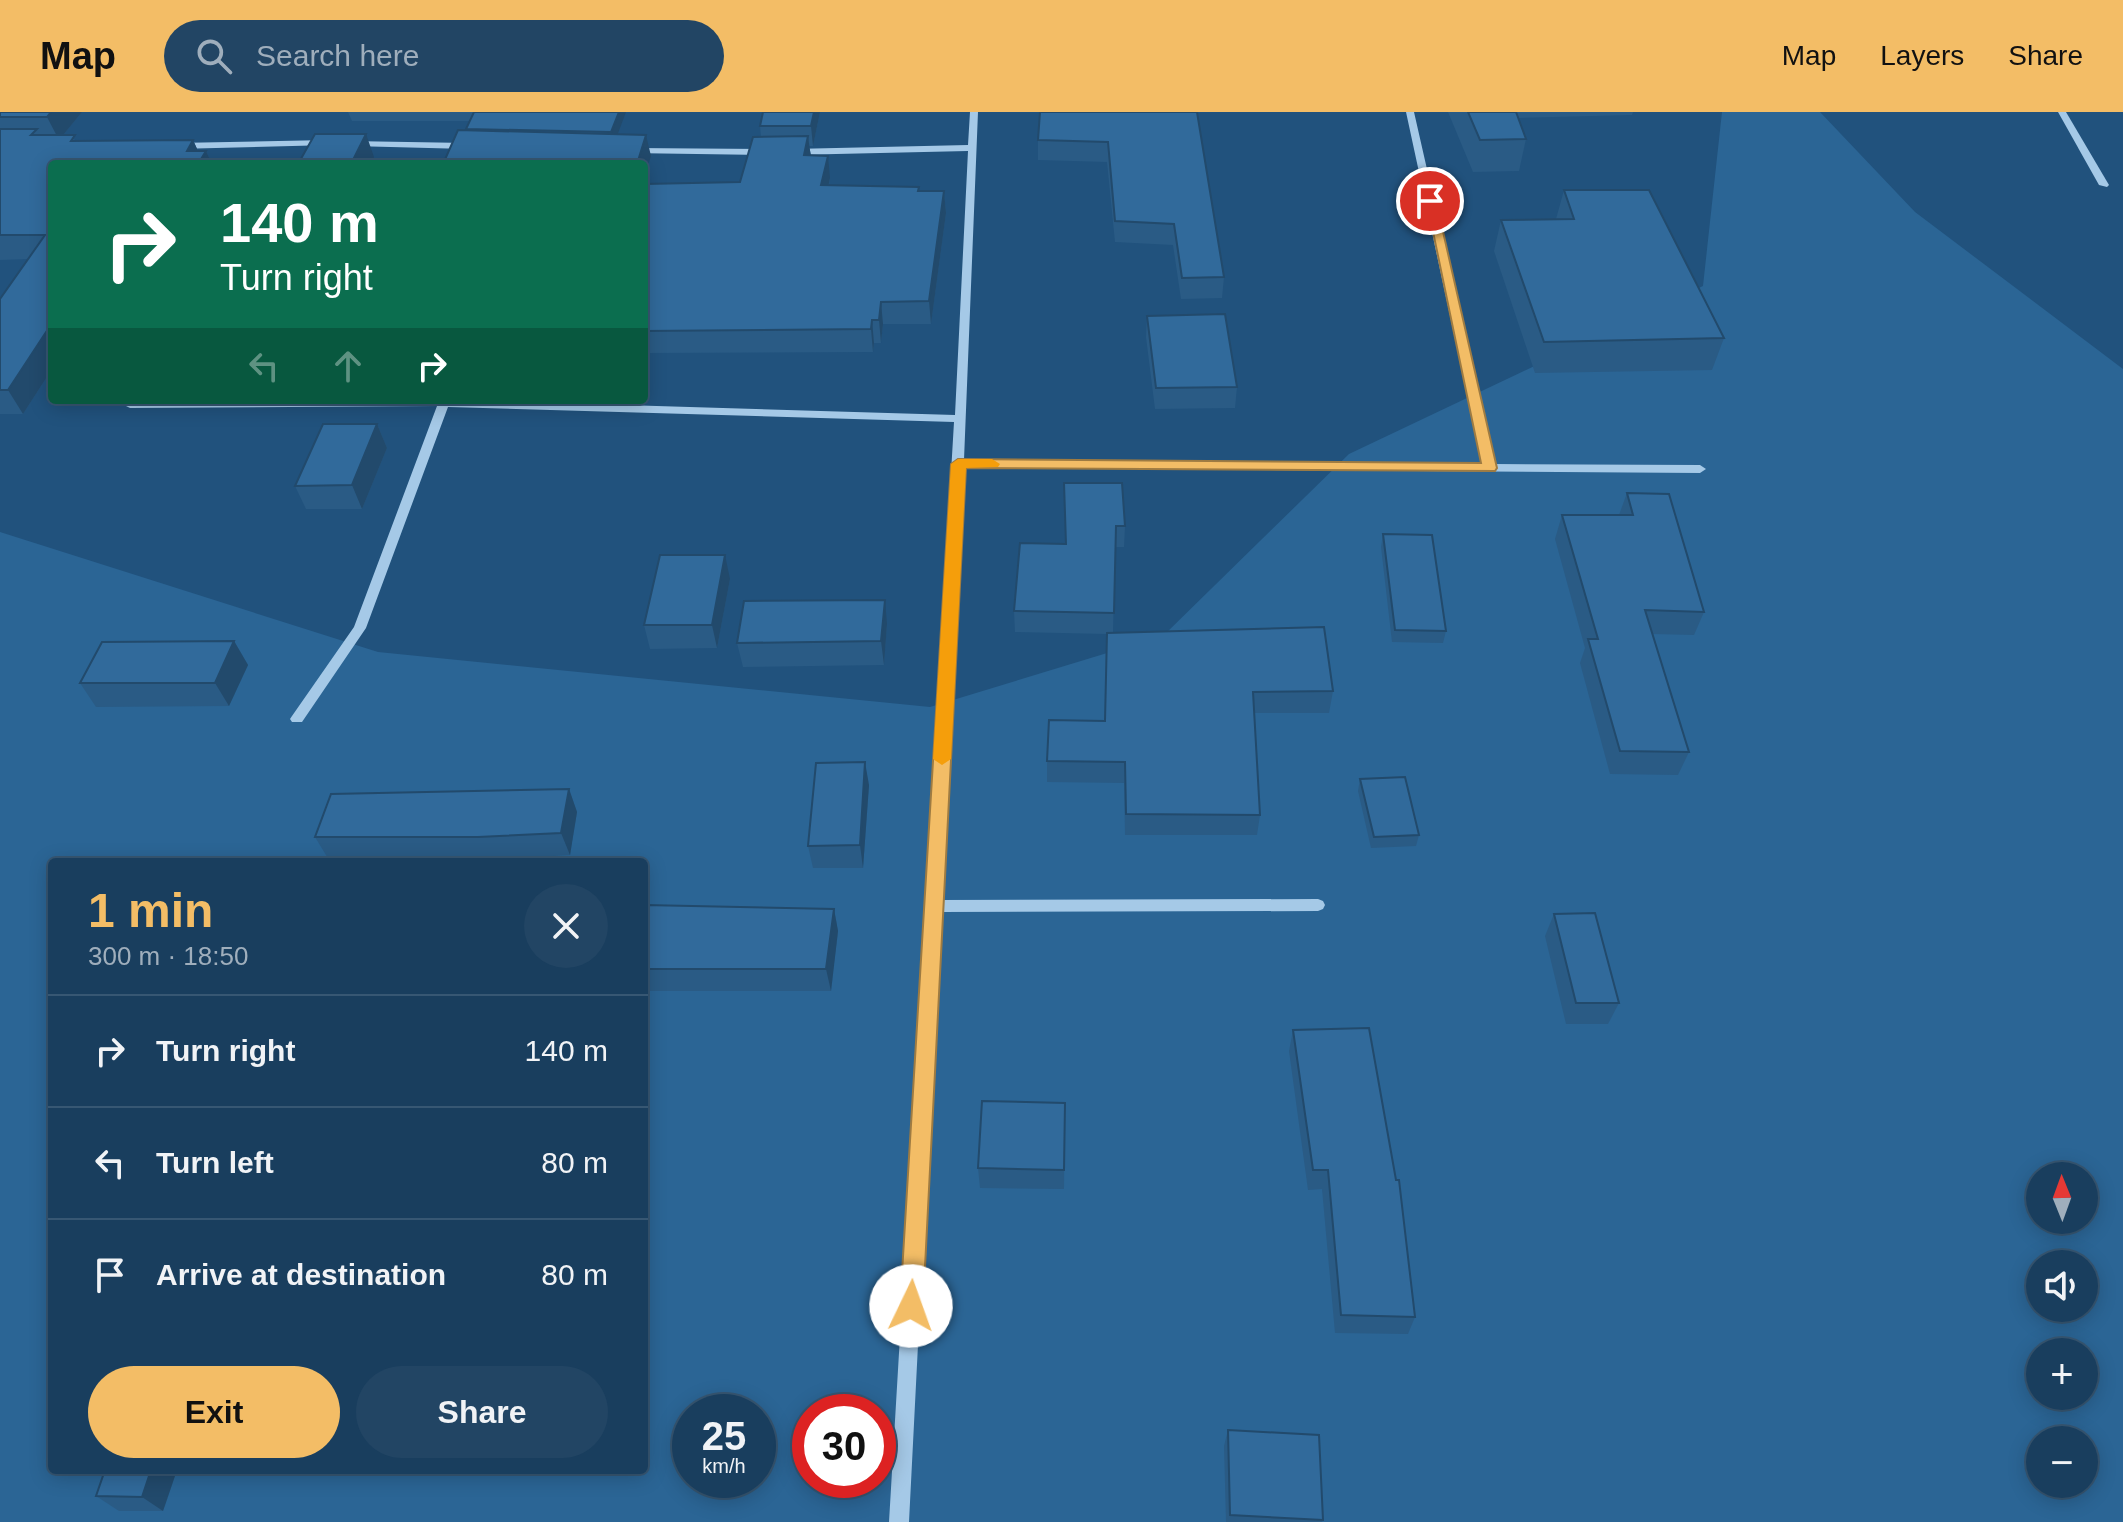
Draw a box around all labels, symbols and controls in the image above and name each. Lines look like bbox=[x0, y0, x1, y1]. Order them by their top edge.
search box bbox=[164, 20, 724, 92]
icon: search bbox=[192, 34, 236, 78]
text: Map bbox=[40, 35, 116, 77]
text: Search here bbox=[256, 39, 419, 72]
text: Map bbox=[1782, 40, 1836, 71]
text: Layers bbox=[1880, 40, 1964, 71]
text: Share bbox=[2008, 40, 2083, 71]
pin bbox=[1396, 167, 1464, 235]
icon: arrive bbox=[1408, 179, 1452, 223]
text: 140 m bbox=[220, 191, 379, 254]
icon: right bbox=[88, 192, 192, 296]
text: Turn right bbox=[220, 257, 373, 298]
icon: left bbox=[242, 344, 286, 388]
icon: ahead bbox=[326, 344, 370, 388]
icon: right bbox=[410, 344, 454, 388]
text: 1 min bbox=[88, 884, 213, 937]
button: close bbox=[524, 884, 608, 968]
text: 300 m · 18:50 bbox=[88, 941, 248, 971]
icon: right bbox=[88, 1029, 132, 1073]
text: Turn right bbox=[156, 1034, 295, 1067]
text: 140 m bbox=[525, 1034, 608, 1067]
icon: left bbox=[88, 1141, 132, 1185]
text: Turn left bbox=[156, 1146, 274, 1179]
text: 80 m bbox=[541, 1146, 608, 1179]
north arrow bbox=[2026, 1162, 2098, 1234]
map controls bbox=[2026, 1162, 2098, 1498]
button: sound bbox=[2026, 1250, 2098, 1322]
icon: arrive bbox=[88, 1253, 132, 1297]
text: Arrive at destination bbox=[156, 1258, 446, 1291]
text: 80 m bbox=[541, 1258, 608, 1291]
position arrow bbox=[869, 1264, 953, 1348]
button: + bbox=[2026, 1338, 2098, 1410]
button: Exit bbox=[88, 1366, 340, 1458]
button: Share bbox=[356, 1366, 608, 1458]
speed limit sign: 30 bbox=[792, 1394, 896, 1498]
text: 25 bbox=[702, 1414, 746, 1458]
button: − bbox=[2026, 1426, 2098, 1498]
text: km/h bbox=[702, 1455, 746, 1477]

